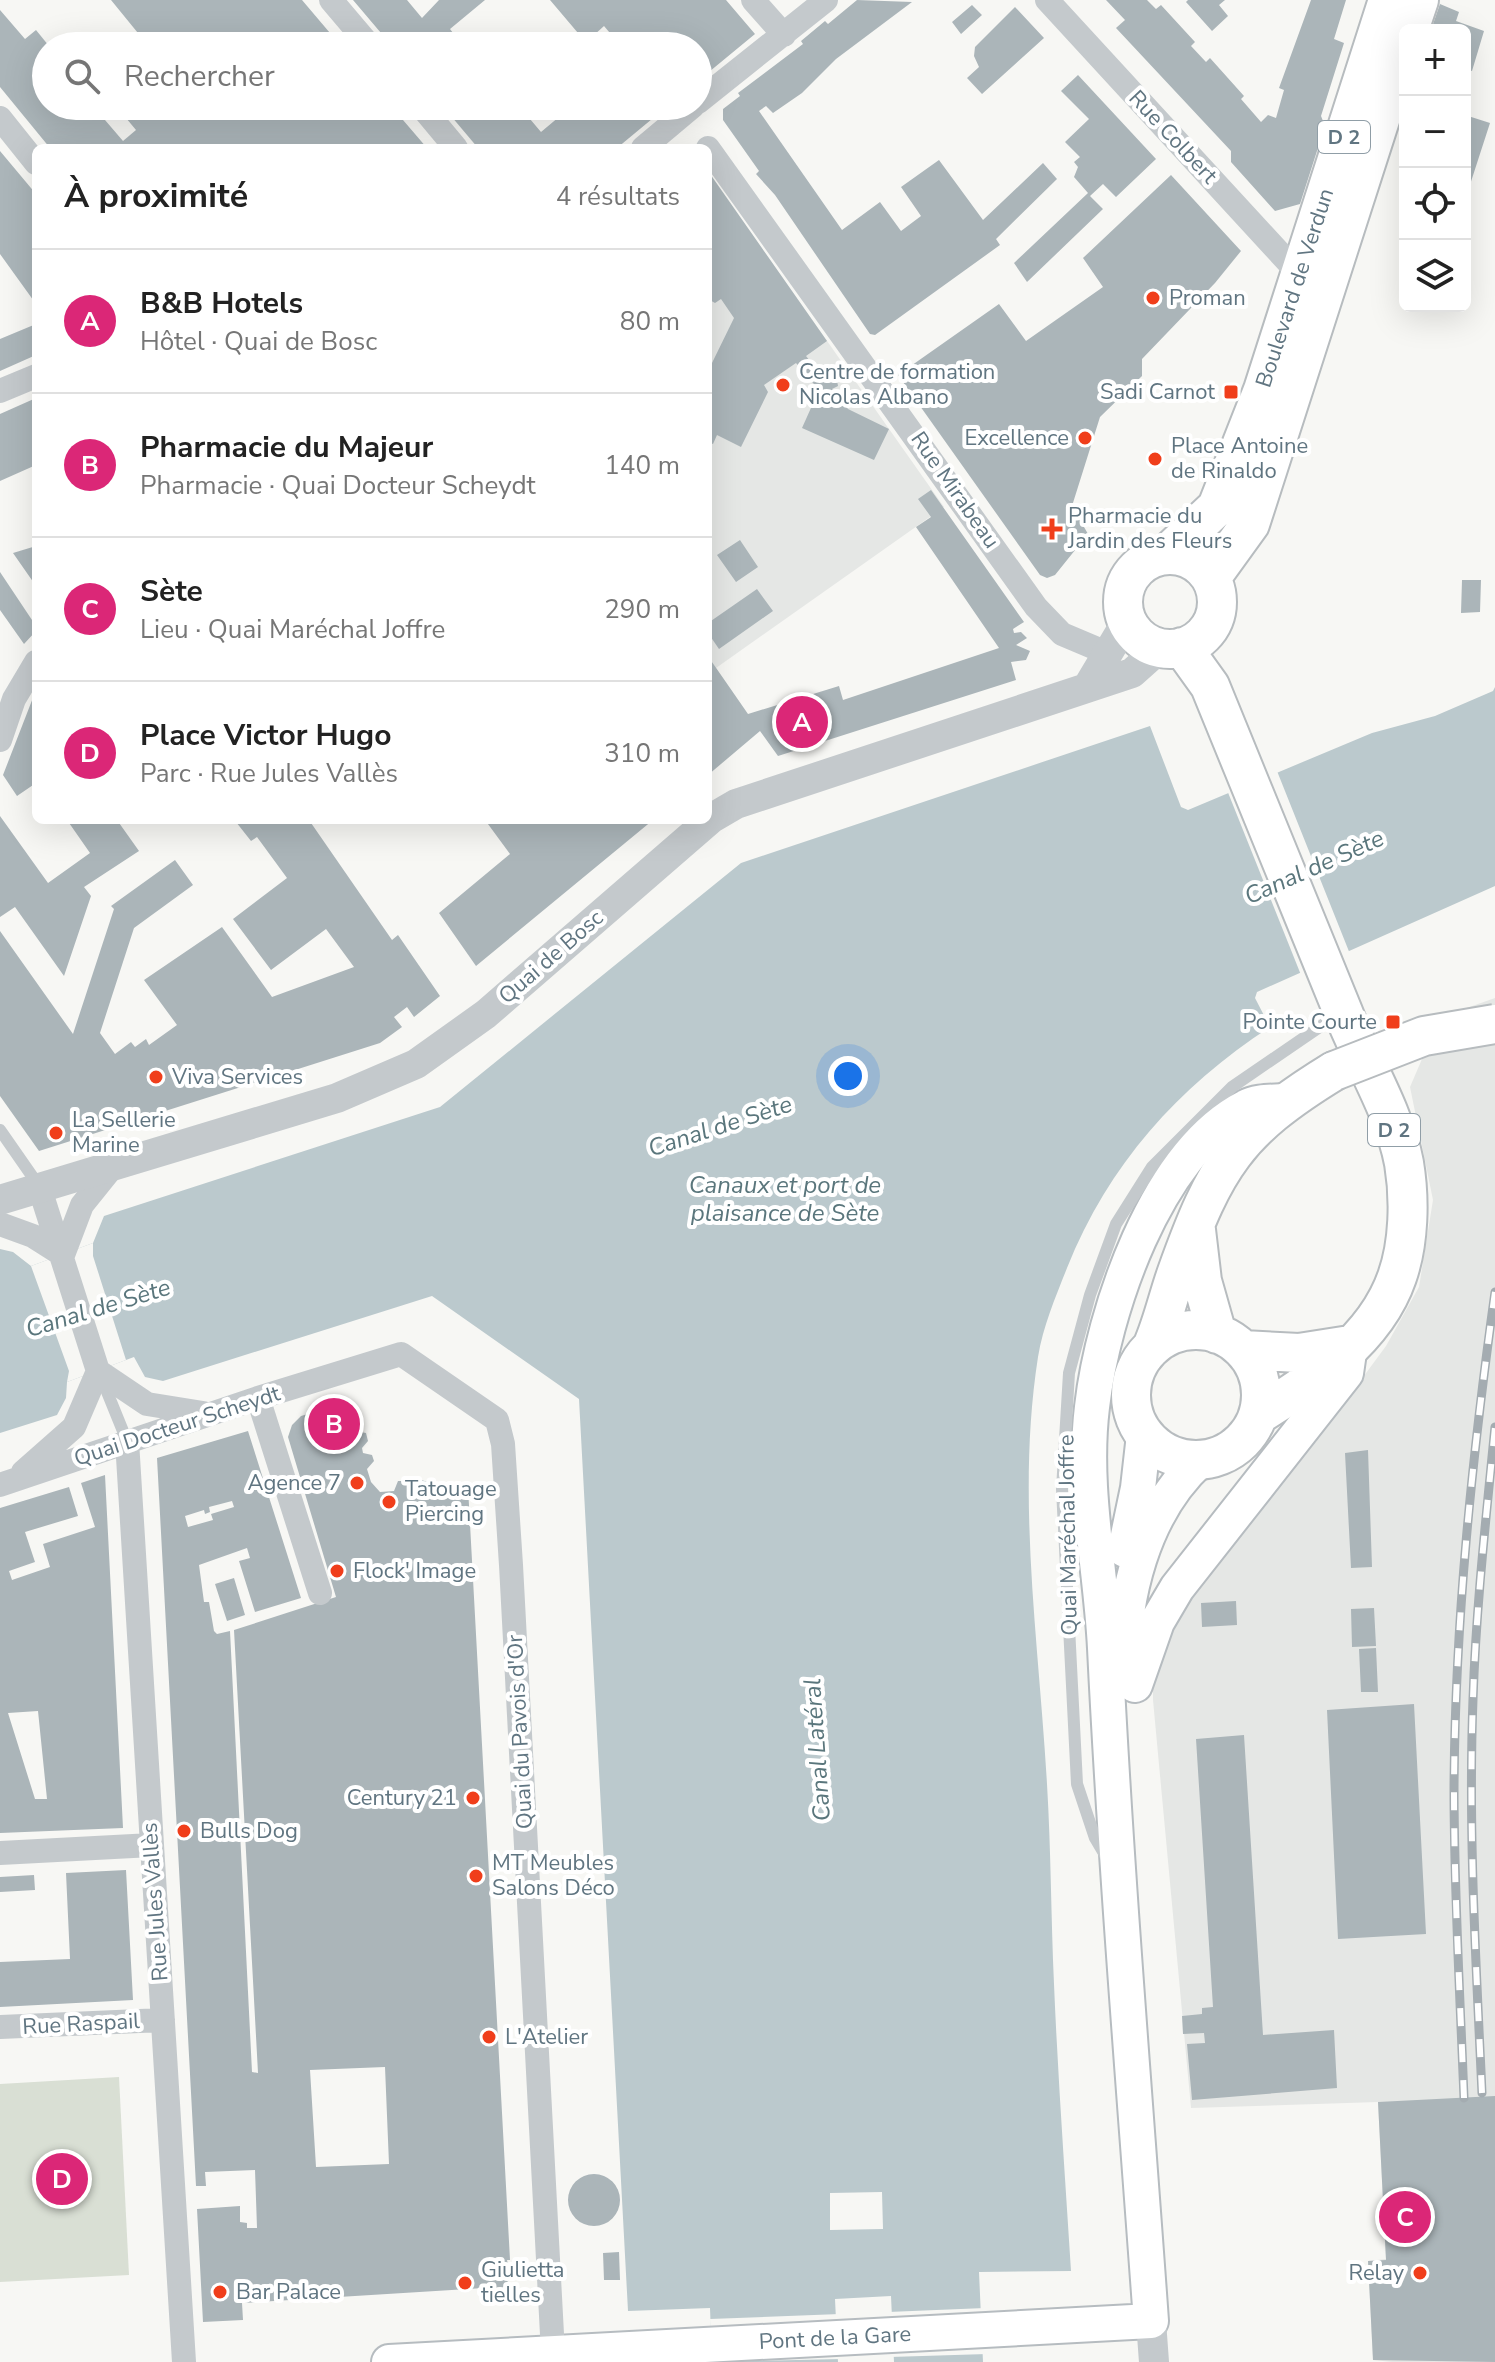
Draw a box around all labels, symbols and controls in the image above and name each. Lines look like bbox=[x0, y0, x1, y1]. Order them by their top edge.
map controls bbox=[1399, 24, 1471, 312]
button: + bbox=[1399, 24, 1471, 96]
search box bbox=[32, 32, 712, 120]
icon: search bbox=[60, 54, 104, 98]
text: Rechercher bbox=[124, 56, 275, 97]
street label: Rue Colbert bbox=[1122, 84, 1224, 191]
button: − bbox=[1399, 96, 1471, 168]
road number: D 2 bbox=[1318, 121, 1370, 153]
button: locate bbox=[1399, 168, 1471, 240]
text: À proximité bbox=[64, 173, 248, 219]
text: 4 résultats bbox=[556, 179, 680, 214]
street label: Boulevard de Verdun bbox=[1249, 185, 1341, 391]
button: layers bbox=[1399, 240, 1471, 312]
text: B&B Hotels bbox=[140, 283, 303, 324]
place label: Proman bbox=[1169, 283, 1246, 313]
marker: Proman bbox=[1144, 289, 1162, 307]
text: A bbox=[80, 304, 100, 339]
text: 80 m bbox=[620, 304, 680, 339]
text: Hôtel · Quai de Bosc bbox=[140, 324, 377, 359]
place label: Centre de formation Nicolas Albano bbox=[799, 357, 995, 412]
marker: Centre de formation Nicolas Albano bbox=[774, 376, 792, 394]
place label: Sadi Carnot bbox=[1100, 377, 1215, 407]
marker: Sadi Carnot bbox=[1222, 383, 1240, 401]
place label: Excellence bbox=[964, 423, 1069, 453]
street label: Rue Mirabeau bbox=[904, 426, 1006, 554]
text: Pharmacie du Majeur bbox=[140, 427, 433, 468]
marker: Excellence bbox=[1076, 429, 1094, 447]
place label: Place Antoine de Rinaldo bbox=[1171, 431, 1308, 486]
text: B bbox=[81, 448, 99, 483]
text: 140 m bbox=[604, 448, 680, 483]
marker: Place Antoine de Rinaldo bbox=[1146, 450, 1164, 468]
text: Pharmacie · Quai Docteur Scheydt bbox=[140, 468, 536, 503]
place label: Pharmacie du Jardin des Fleurs bbox=[1067, 501, 1232, 556]
marker: Pharmacie du Jardin des Fleurs bbox=[1043, 520, 1061, 538]
text: Sète bbox=[140, 571, 203, 612]
text: C bbox=[81, 592, 99, 627]
text: 290 m bbox=[604, 592, 680, 627]
text: Lieu · Quai Maréchal Joffre bbox=[140, 612, 445, 647]
pin: A bbox=[776, 692, 828, 752]
text: Place Victor Hugo bbox=[140, 715, 392, 756]
text: D bbox=[80, 736, 100, 771]
text: 310 m bbox=[604, 736, 680, 771]
text: Parc · Rue Jules Vallès bbox=[140, 756, 398, 791]
water label: Canal de Sète bbox=[1239, 822, 1389, 912]
street label: Quai de Bosc bbox=[492, 903, 610, 1011]
place label: Pointe Courte bbox=[1242, 1007, 1377, 1037]
marker: Pointe Courte bbox=[1384, 1013, 1402, 1031]
your location bbox=[828, 1056, 868, 1096]
place label: Viva Services bbox=[171, 1062, 303, 1092]
marker: Viva Services bbox=[147, 1068, 165, 1086]
water label: Canal de Sète bbox=[644, 1088, 796, 1164]
place label: La Sellerie Marine bbox=[72, 1105, 176, 1160]
road number: D 2 bbox=[1368, 1114, 1420, 1146]
marker: La Sellerie Marine bbox=[47, 1124, 65, 1142]
water label: Canaux et port de plaisance de Sète bbox=[689, 1169, 881, 1229]
water label: Canal de Sète bbox=[22, 1271, 174, 1345]
street label: Quai Docteur Scheydt bbox=[70, 1378, 284, 1473]
pin: B bbox=[308, 1394, 360, 1454]
street label: Quai Maréchal Joffre bbox=[1051, 1434, 1085, 1636]
place label: Agence 7 bbox=[247, 1468, 341, 1498]
marker: Agence 7 bbox=[348, 1474, 366, 1492]
place label: Tatouage Piercing bbox=[405, 1474, 497, 1529]
marker: Tatouage Piercing bbox=[380, 1493, 398, 1511]
place label: Flock' Image bbox=[353, 1556, 476, 1586]
marker: Flock' Image bbox=[328, 1562, 346, 1580]
street label: Quai du Pavois d'Or bbox=[500, 1634, 540, 1830]
water label: Canal Latéral bbox=[796, 1677, 838, 1823]
place label: Century 21 bbox=[347, 1783, 457, 1813]
marker: Century 21 bbox=[464, 1789, 482, 1807]
place label: Bulls Dog bbox=[200, 1816, 298, 1846]
street label: Rue Jules Vallès bbox=[134, 1822, 176, 1982]
marker: Bulls Dog bbox=[175, 1822, 193, 1840]
place label: MT Meubles Salons Déco bbox=[492, 1848, 615, 1903]
marker: MT Meubles Salons Déco bbox=[467, 1867, 485, 1885]
street label: Rue Raspail bbox=[22, 2006, 141, 2042]
place label: L'Atelier bbox=[505, 2022, 588, 2052]
marker: L'Atelier bbox=[480, 2028, 498, 2046]
pin: D bbox=[36, 2149, 88, 2209]
pin: C bbox=[1379, 2187, 1431, 2247]
place label: Giulietta tielles bbox=[481, 2255, 565, 2310]
place label: Relay bbox=[1348, 2258, 1405, 2288]
marker: Relay bbox=[1411, 2264, 1429, 2282]
marker: Giulietta tielles bbox=[456, 2274, 474, 2292]
place label: Bar Palace bbox=[236, 2277, 341, 2307]
marker: Bar Palace bbox=[211, 2283, 229, 2301]
street label: Pont de la Gare bbox=[758, 2319, 912, 2357]

